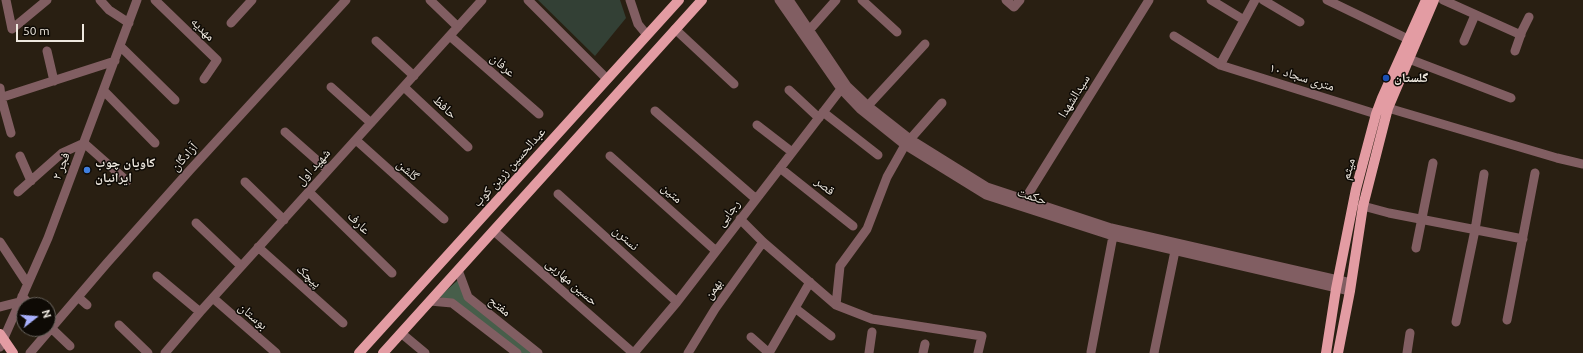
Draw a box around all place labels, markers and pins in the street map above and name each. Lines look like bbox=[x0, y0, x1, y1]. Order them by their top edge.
place label: گلستان bbox=[1394, 70, 1428, 86]
marker: گلستان bbox=[1381, 73, 1391, 83]
place label: کاویان چوب ایرانیان bbox=[95, 155, 155, 186]
marker: کاویان چوب ایرانیان bbox=[82, 165, 92, 175]

